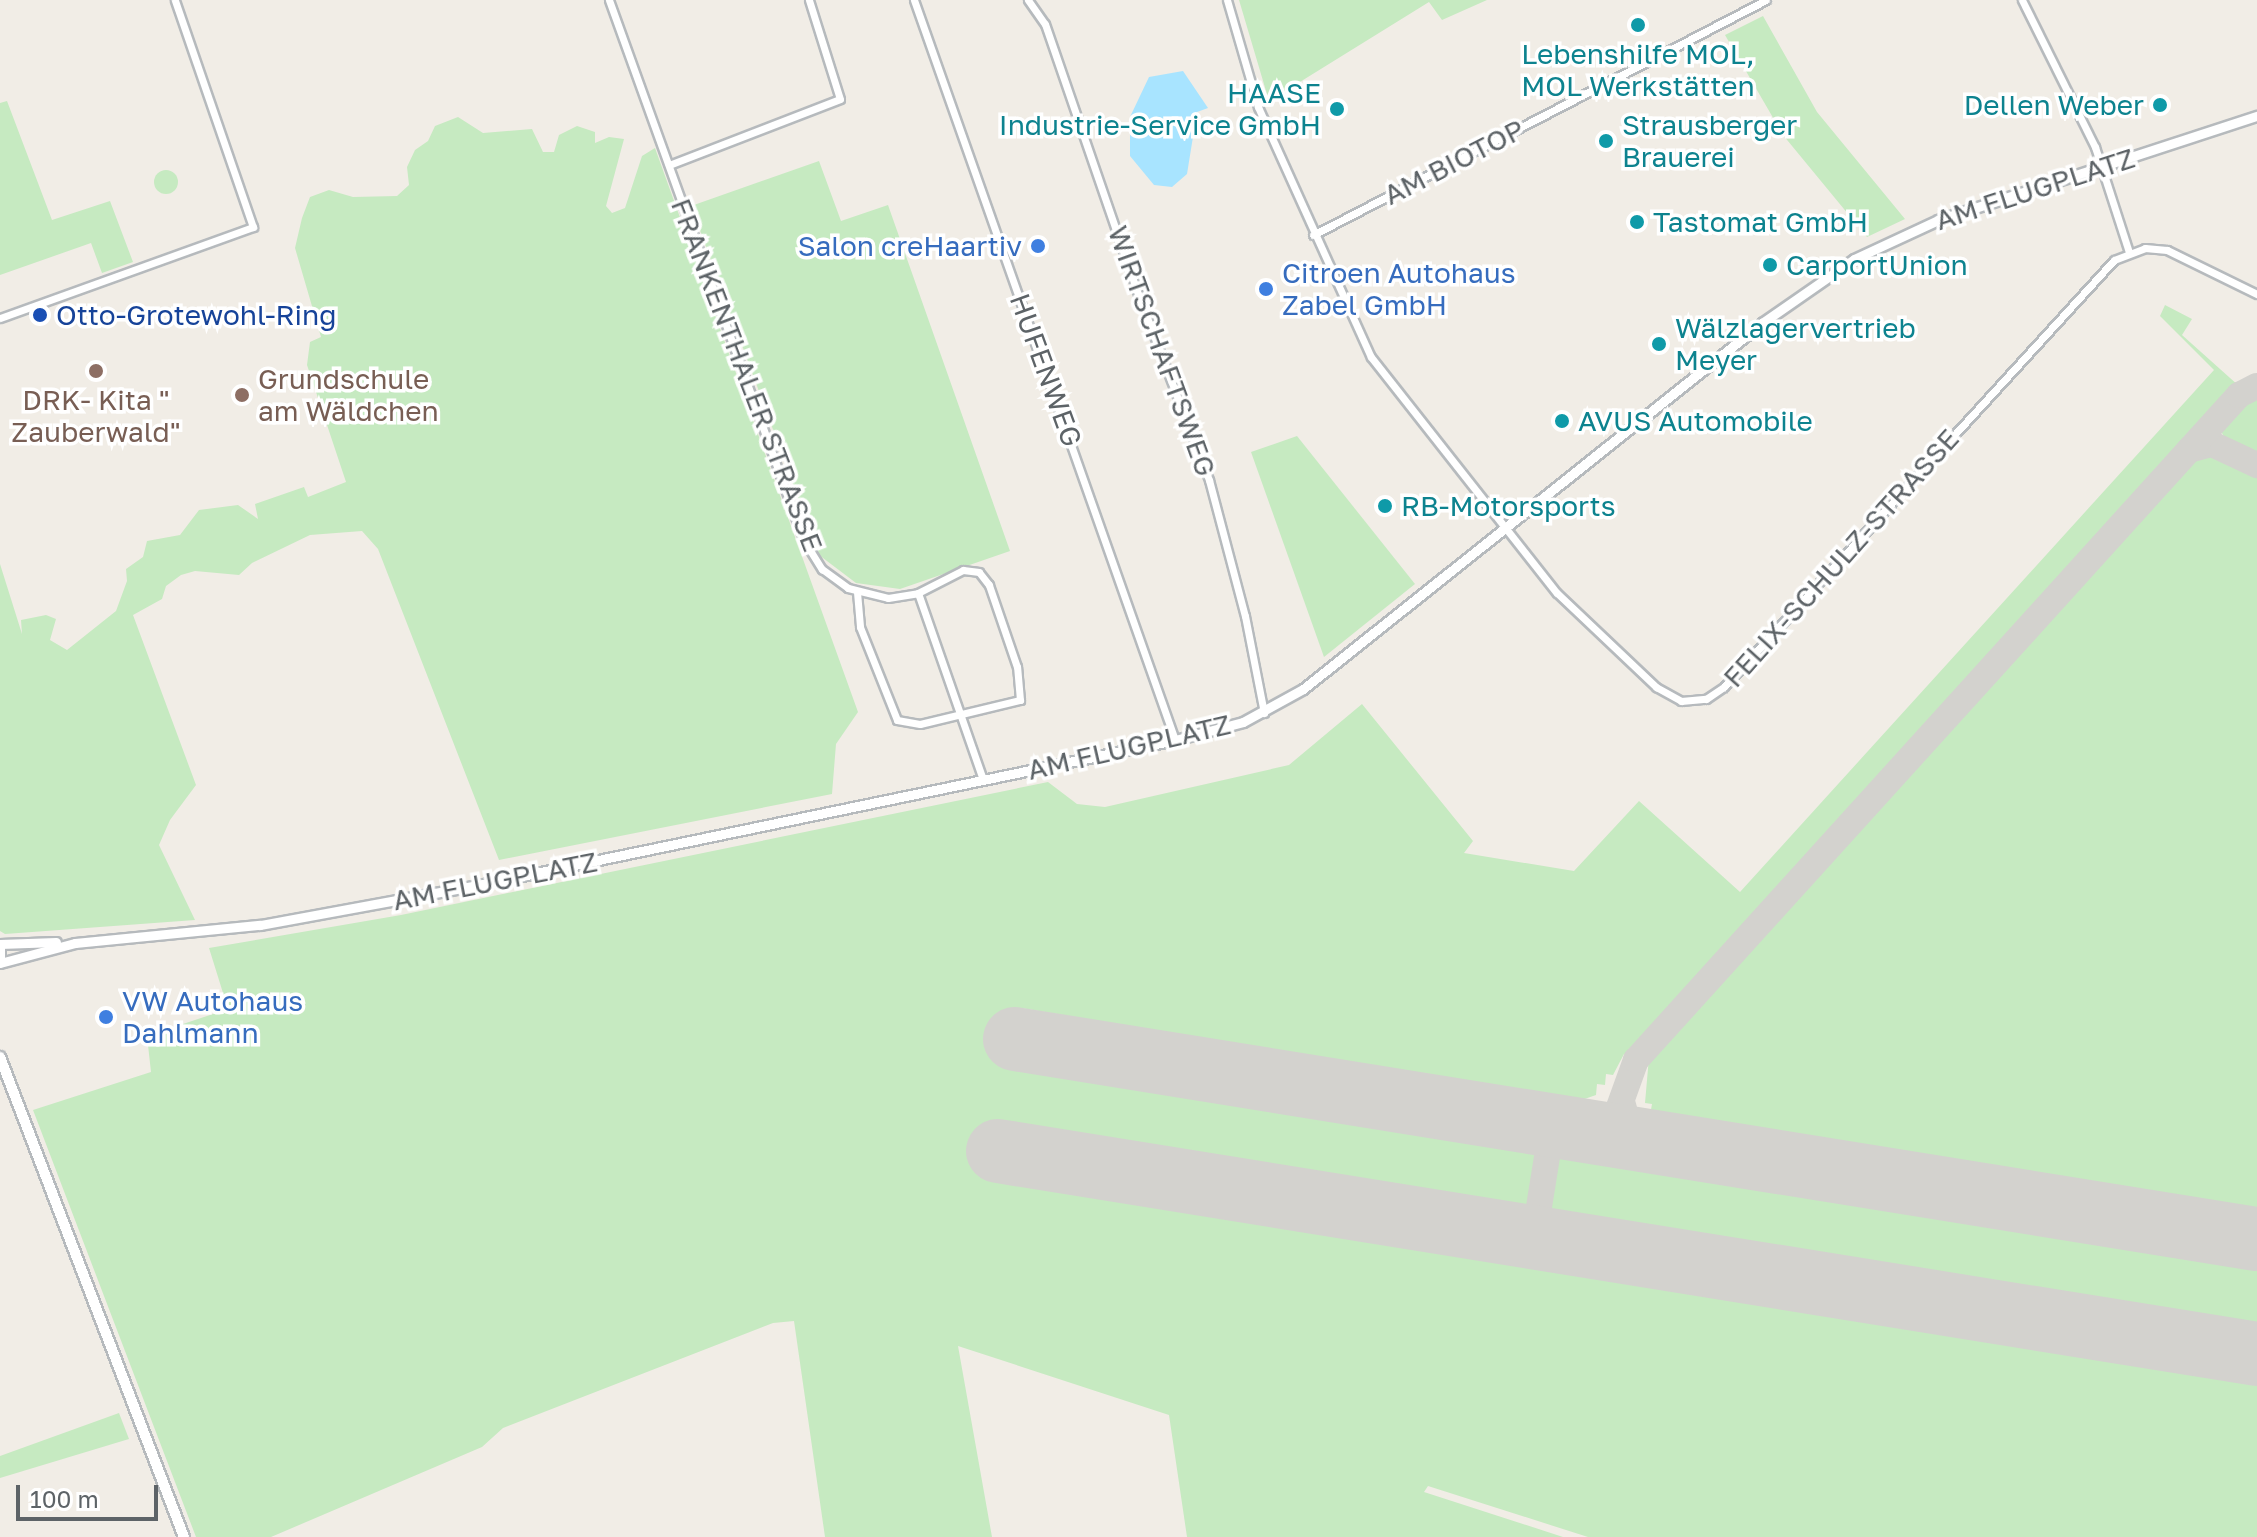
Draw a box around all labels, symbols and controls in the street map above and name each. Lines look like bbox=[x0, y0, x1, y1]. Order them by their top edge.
marker: Lebenshilfe MOL, MOL Werkstätten bbox=[1629, 16, 1647, 34]
place label: Lebenshilfe MOL, MOL Werkstätten bbox=[1521, 37, 1755, 103]
place label: HAASE Industrie-Service GmbH bbox=[999, 76, 1321, 142]
place label: Dellen Weber bbox=[1964, 88, 2144, 122]
marker: Dellen Weber bbox=[2151, 96, 2169, 114]
marker: HAASE Industrie-Service GmbH bbox=[1328, 100, 1346, 118]
place label: Strausberger Brauerei bbox=[1622, 108, 1797, 174]
street label: AM BIOTOP bbox=[1378, 112, 1530, 212]
marker: Strausberger Brauerei bbox=[1597, 132, 1615, 150]
street label: AM FLUGPLATZ bbox=[1931, 141, 2139, 237]
street label: FRANKENTHALER STRASSE bbox=[664, 194, 830, 556]
place label: Tastomat GmbH bbox=[1653, 205, 1868, 239]
marker: Tastomat GmbH bbox=[1628, 213, 1646, 231]
street label: WIRTSCHAFTSWEG bbox=[1101, 221, 1223, 481]
place label: Salon creHaartiv bbox=[798, 229, 1022, 263]
marker: Salon creHaartiv bbox=[1029, 237, 1047, 255]
place label: CarportUnion bbox=[1786, 248, 1968, 282]
place label: Citroen Autohaus Zabel GmbH bbox=[1282, 256, 1516, 322]
marker: CarportUnion bbox=[1761, 256, 1779, 274]
marker: Citroen Autohaus Zabel GmbH bbox=[1257, 280, 1275, 298]
street label: HUFENWEG bbox=[1003, 289, 1089, 451]
place label: Otto-Grotewohl-Ring bbox=[56, 298, 337, 332]
marker: Otto-Grotewohl-Ring bbox=[31, 306, 49, 324]
place label: Wälzlagervertrieb Meyer bbox=[1675, 311, 1916, 377]
marker: Wälzlagervertrieb Meyer bbox=[1650, 335, 1668, 353]
marker: DRK- Kita " Zauberwald" bbox=[87, 362, 105, 380]
place label: Grundschule am Wäldchen bbox=[258, 362, 439, 428]
place label: DRK- Kita " Zauberwald" bbox=[11, 383, 181, 449]
marker: Grundschule am Wäldchen bbox=[233, 386, 251, 404]
place label: AVUS Automobile bbox=[1578, 404, 1813, 438]
marker: AVUS Automobile bbox=[1553, 412, 1571, 430]
street label: FELIX-SCHULZ-STRASSE bbox=[1716, 422, 1966, 694]
place label: RB-Motorsports bbox=[1401, 489, 1616, 523]
marker: RB-Motorsports bbox=[1376, 497, 1394, 515]
street label: AM FLUGPLATZ bbox=[1024, 707, 1234, 787]
street label: AM FLUGPLATZ bbox=[390, 845, 600, 917]
place label: VW Autohaus Dahlmann bbox=[122, 984, 303, 1050]
marker: VW Autohaus Dahlmann bbox=[97, 1008, 115, 1026]
scale bar bbox=[20, 1469, 162, 1519]
text: 100 m bbox=[30, 1484, 99, 1513]

